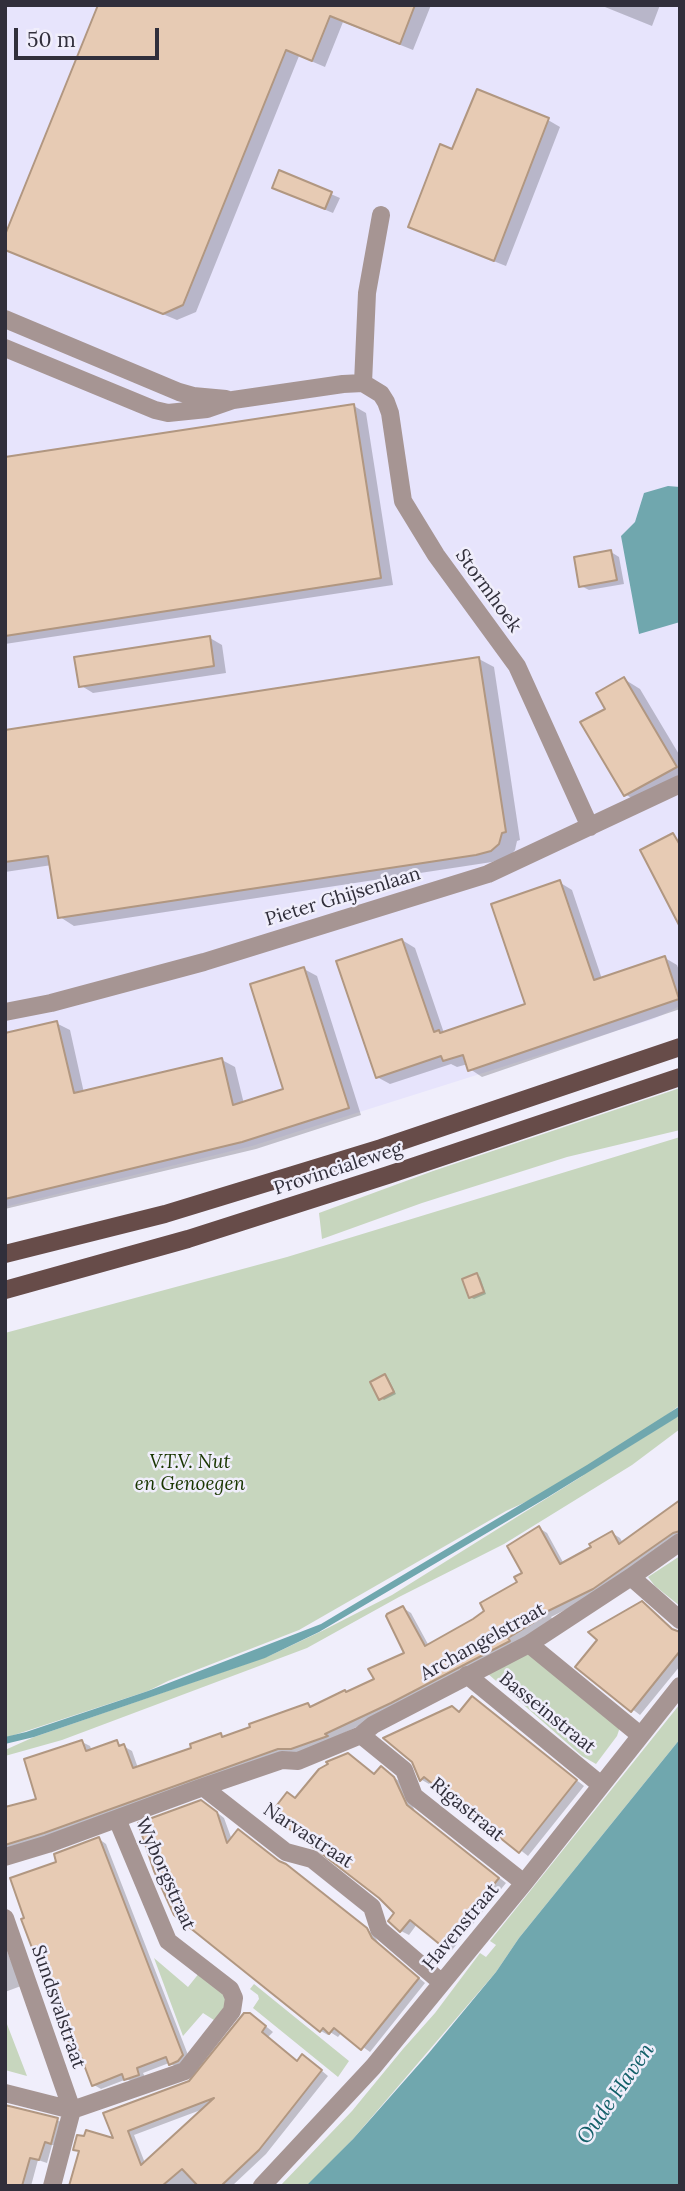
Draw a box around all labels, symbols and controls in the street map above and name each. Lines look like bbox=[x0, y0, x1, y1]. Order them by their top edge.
scale bar bbox=[18, 14, 163, 58]
text: 50 m bbox=[27, 26, 76, 53]
street label: Stormhoek bbox=[450, 545, 526, 637]
street label: Pieter Ghijsenlaan bbox=[263, 863, 423, 931]
street label: Provincialeweg bbox=[271, 1138, 405, 1200]
park label: V.T.V. Nut en Genoegen bbox=[135, 1452, 245, 1496]
street label: Archangelstraat bbox=[416, 1598, 550, 1686]
street label: Basseinstraat bbox=[494, 1667, 600, 1759]
street label: Rigastraat bbox=[425, 1773, 509, 1847]
street label: Narvastraat bbox=[259, 1798, 357, 1874]
street label: Wyborgstraat bbox=[130, 1814, 200, 1934]
street label: Havenstraat bbox=[418, 1879, 504, 1975]
street label: Sundsvalstraat bbox=[26, 1942, 90, 2072]
water label: Oude Haven bbox=[572, 2039, 660, 2149]

